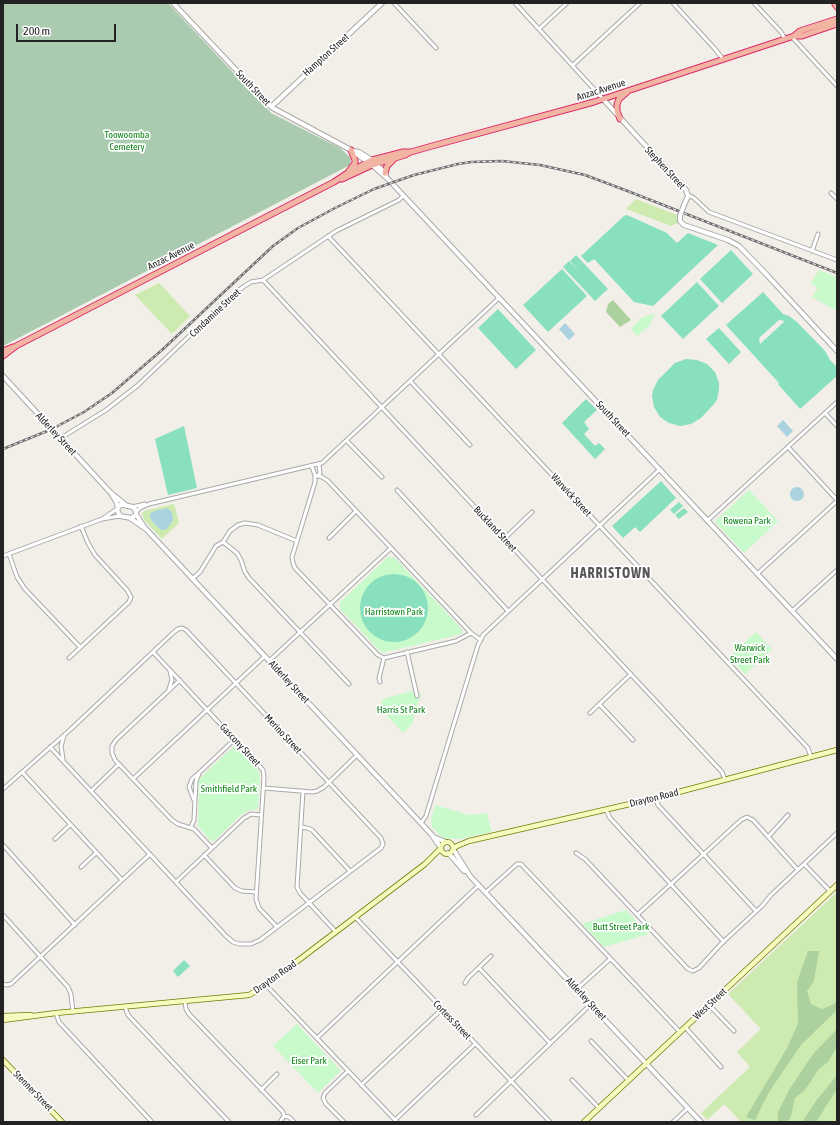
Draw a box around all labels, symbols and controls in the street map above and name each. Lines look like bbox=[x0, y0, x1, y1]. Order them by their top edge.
scale bar bbox=[18, 16, 118, 42]
text: 200 m bbox=[23, 24, 50, 38]
street label: Hampton Street bbox=[300, 31, 352, 79]
street label: South Street bbox=[233, 68, 273, 108]
street label: Anzac Avenue bbox=[575, 76, 627, 104]
park label: Toowoomba Cemetery bbox=[105, 129, 149, 152]
street label: Stephen Street bbox=[642, 144, 688, 192]
street label: Anzac Avenue bbox=[146, 239, 196, 273]
street label: Condamine Street bbox=[187, 286, 243, 340]
street label: South Street bbox=[593, 399, 633, 439]
street label: Alderley Street bbox=[33, 410, 79, 458]
street label: Warwick Street bbox=[548, 471, 594, 519]
street label: Buckland Street bbox=[471, 504, 519, 554]
park label: Rowena Park bbox=[723, 515, 771, 527]
district label: HARRISTOWN bbox=[571, 566, 651, 582]
park label: Harristown Park bbox=[365, 606, 423, 618]
park label: Warwick Street Park bbox=[730, 642, 770, 666]
street label: Alderley Street bbox=[266, 658, 312, 706]
park label: Harris St Park bbox=[377, 704, 425, 716]
street label: Merino Street bbox=[262, 712, 304, 756]
street label: Gascony Street bbox=[217, 721, 263, 769]
park label: Smithfield Park bbox=[201, 783, 257, 795]
street label: Drayton Road bbox=[628, 786, 680, 810]
park label: Butt Street Park bbox=[593, 921, 649, 933]
street label: Drayton Road bbox=[251, 958, 299, 996]
street label: Alderley Street bbox=[563, 975, 609, 1023]
street label: West Street bbox=[691, 986, 729, 1022]
street label: Cortess Street bbox=[430, 998, 474, 1042]
park label: Eiser Park bbox=[291, 1055, 327, 1067]
street label: Stenner Street bbox=[11, 1068, 55, 1114]

